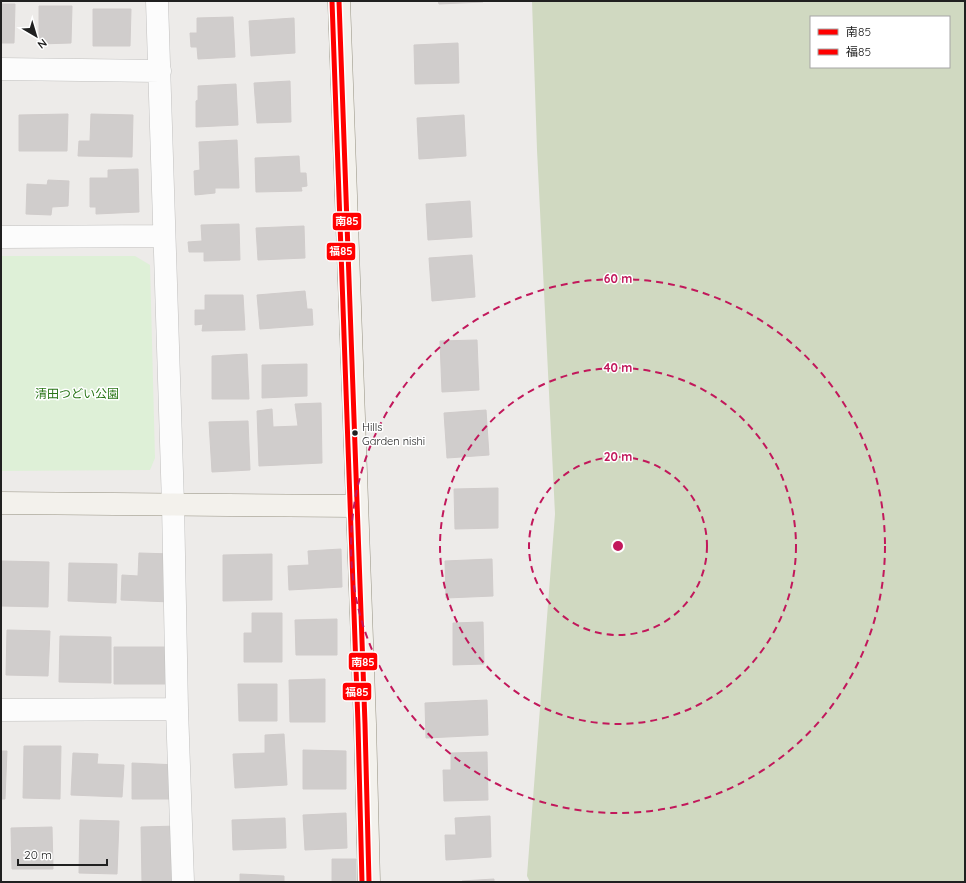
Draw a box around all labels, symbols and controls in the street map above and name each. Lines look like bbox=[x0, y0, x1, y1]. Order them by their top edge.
north arrow bbox=[16, 16, 56, 56]
legend bbox=[810, 16, 950, 68]
text: 南85 bbox=[846, 24, 871, 39]
text: N bbox=[35, 36, 50, 52]
text: 福85 bbox=[846, 44, 871, 59]
line badge: 南85 bbox=[332, 212, 362, 231]
text: 南85 bbox=[335, 214, 359, 228]
line badge: 福85 bbox=[326, 242, 356, 261]
text: 福85 bbox=[329, 244, 353, 258]
text: 60 m bbox=[604, 271, 632, 286]
text: 40 m bbox=[604, 360, 632, 375]
park label: 清田つどい公園 bbox=[35, 386, 119, 401]
place label: Hills Garden nishi bbox=[362, 420, 425, 448]
marker: Hills Garden nishi bbox=[350, 428, 360, 438]
text: 20 m bbox=[604, 449, 632, 464]
centre of rings bbox=[611, 539, 625, 553]
line badge: 南85 bbox=[348, 652, 378, 671]
text: 南85 bbox=[351, 655, 375, 669]
line badge: 福85 bbox=[342, 682, 372, 701]
text: 福85 bbox=[345, 685, 369, 699]
scale bar bbox=[18, 841, 107, 867]
text: 20 m bbox=[24, 847, 52, 862]

